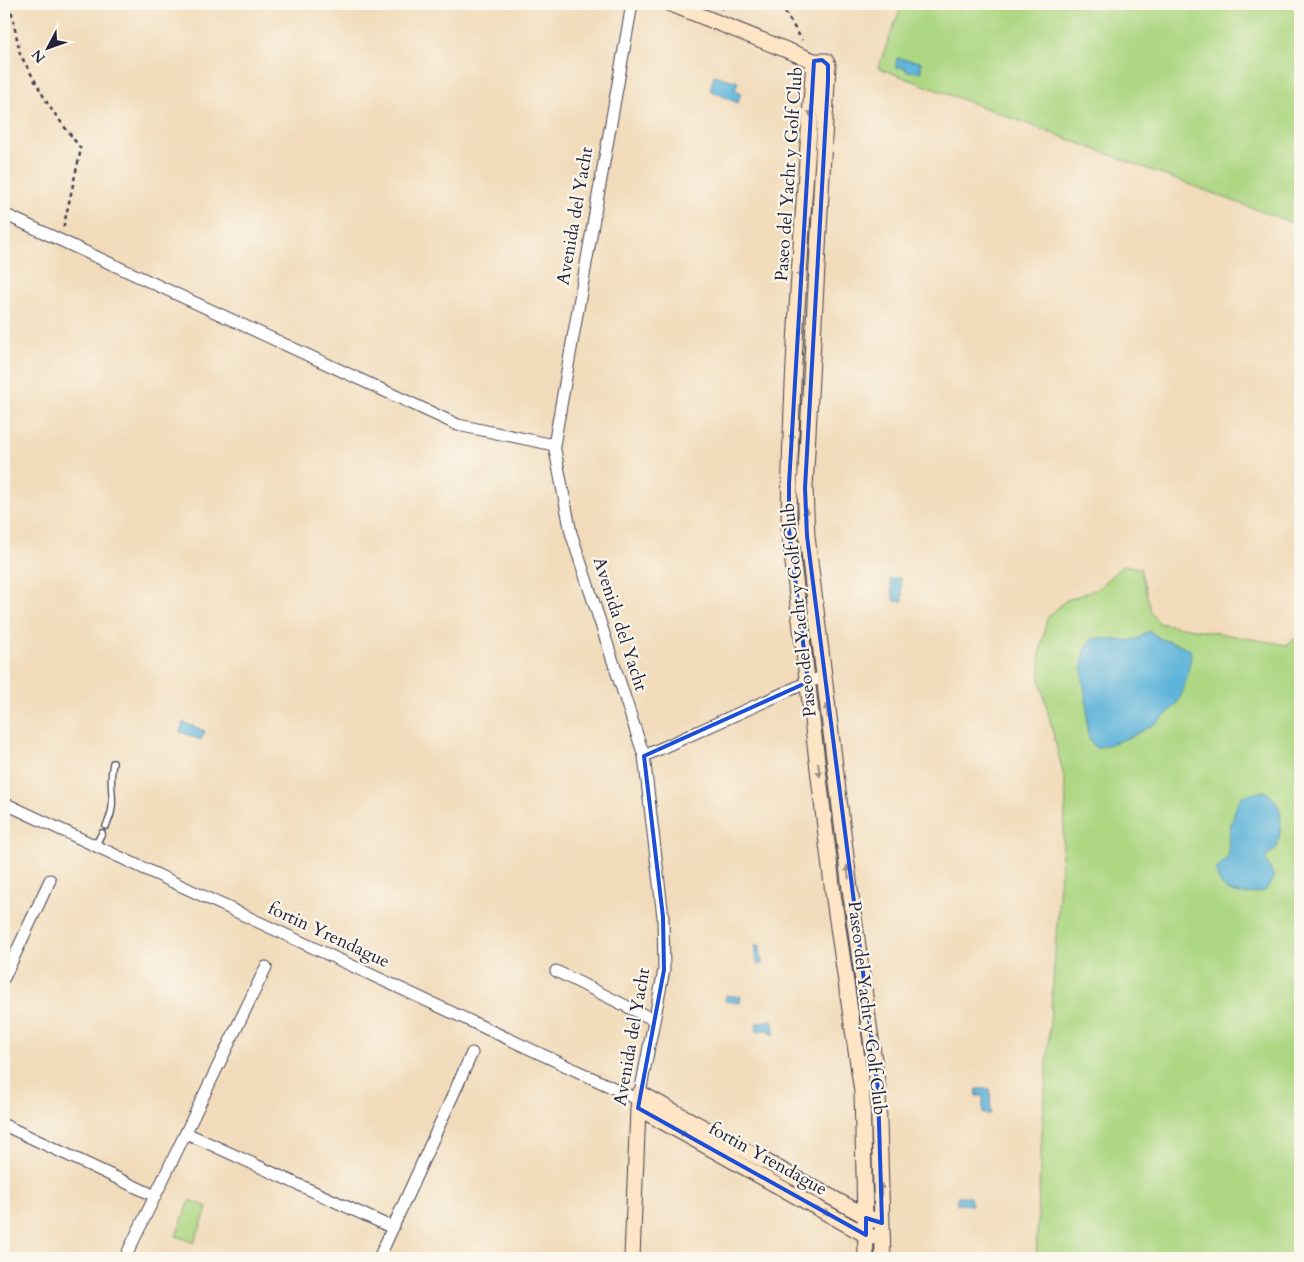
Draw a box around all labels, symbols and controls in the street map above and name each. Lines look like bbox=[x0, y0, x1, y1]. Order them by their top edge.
north arrow bbox=[22, 22, 72, 72]
text: N bbox=[27, 45, 50, 67]
street label: Paseo del Yacht y Golf Club bbox=[769, 66, 809, 282]
one-way arrow bbox=[806, 102, 814, 118]
street label: Avenida del Yacht bbox=[551, 145, 599, 287]
one-way arrow bbox=[796, 264, 804, 280]
one-way arrow bbox=[787, 427, 795, 443]
street label: Paseo del Yacht y Golf Club bbox=[775, 502, 823, 718]
one-way arrow bbox=[802, 507, 810, 523]
street label: Avenida del Yacht bbox=[587, 554, 654, 695]
one-way arrow bbox=[823, 703, 831, 719]
one-way arrow bbox=[815, 762, 823, 778]
one-way arrow bbox=[844, 864, 852, 880]
street label: fortin Yrendague bbox=[264, 896, 394, 974]
street label: Paseo del Yacht y Golf Club bbox=[841, 900, 893, 1116]
street label: Avenida del Yacht bbox=[608, 966, 656, 1108]
street label: fortin Yrendague bbox=[704, 1116, 832, 1202]
one-way arrow bbox=[673, 1128, 688, 1136]
one-way arrow bbox=[877, 1182, 885, 1198]
one-way arrow bbox=[815, 1207, 830, 1215]

